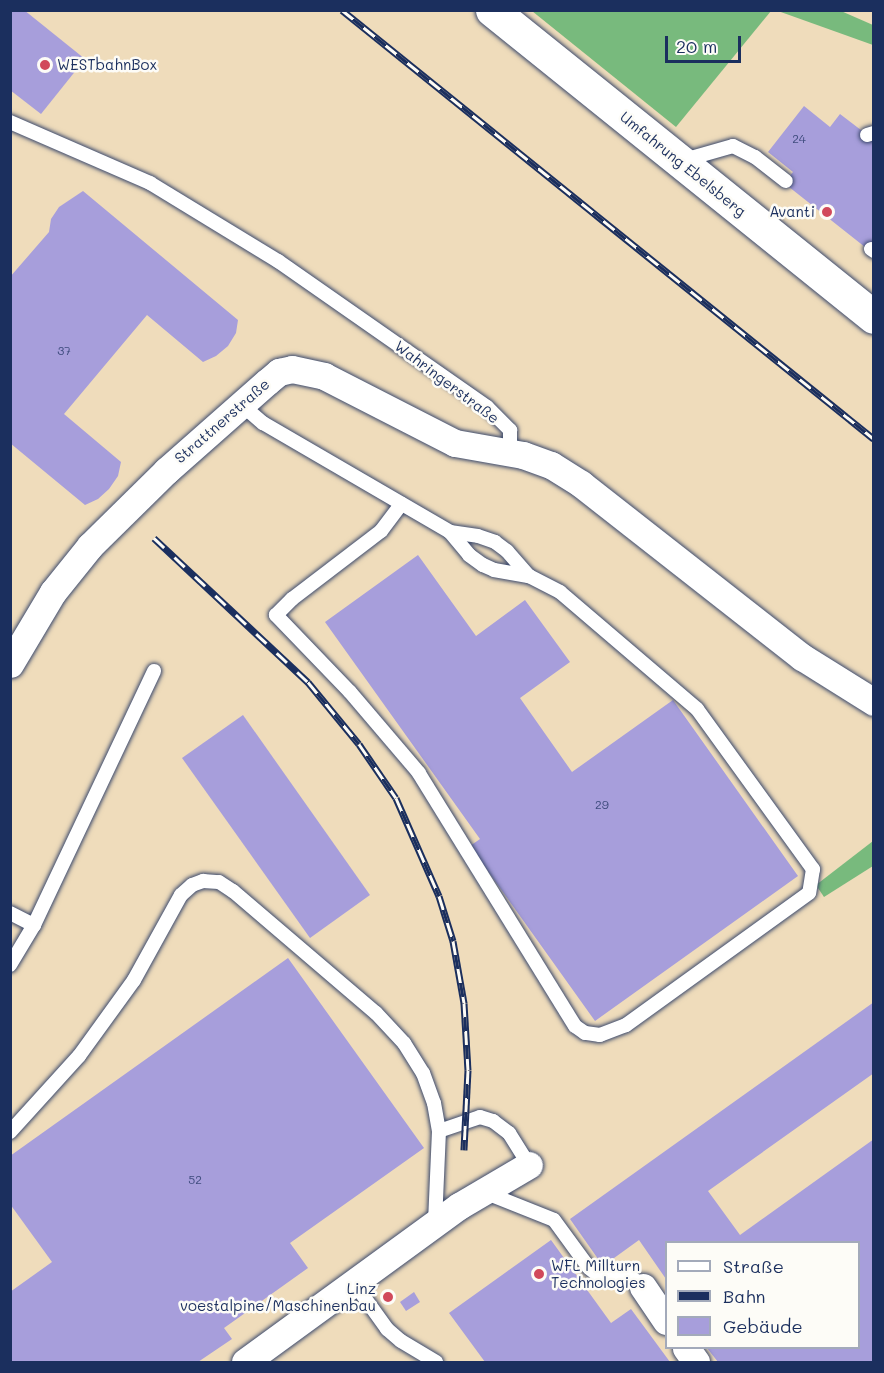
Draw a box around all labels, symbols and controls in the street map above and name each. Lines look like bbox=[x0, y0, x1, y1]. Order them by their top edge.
scale bar bbox=[668, 24, 744, 62]
text: 20 m bbox=[676, 34, 717, 58]
place label: WESTbahnBox bbox=[57, 56, 157, 74]
marker: WESTbahnBox bbox=[38, 58, 52, 72]
street label: Umfahrung Ebelsberg bbox=[616, 108, 750, 220]
house number: 24 bbox=[792, 132, 806, 146]
place label: Avanti bbox=[769, 203, 815, 221]
marker: Avanti bbox=[820, 205, 834, 219]
street label: Wahringerstraße bbox=[391, 337, 503, 427]
house number: 37 bbox=[57, 344, 71, 358]
street label: Strattnerstraße bbox=[171, 375, 273, 467]
house number: 29 bbox=[595, 798, 609, 812]
house number: 52 bbox=[188, 1173, 202, 1187]
legend bbox=[665, 1241, 860, 1349]
text: Straße bbox=[723, 1254, 784, 1278]
place label: WFL Millturn Technologies bbox=[551, 1256, 646, 1291]
marker: WFL Millturn Technologies bbox=[532, 1267, 546, 1281]
place label: Linz voestalpine/Maschinenbau bbox=[180, 1279, 376, 1314]
text: Bahn bbox=[723, 1284, 766, 1308]
marker: Linz voestalpine/Maschinenbau bbox=[381, 1290, 395, 1304]
text: Gebäude bbox=[723, 1314, 803, 1338]

